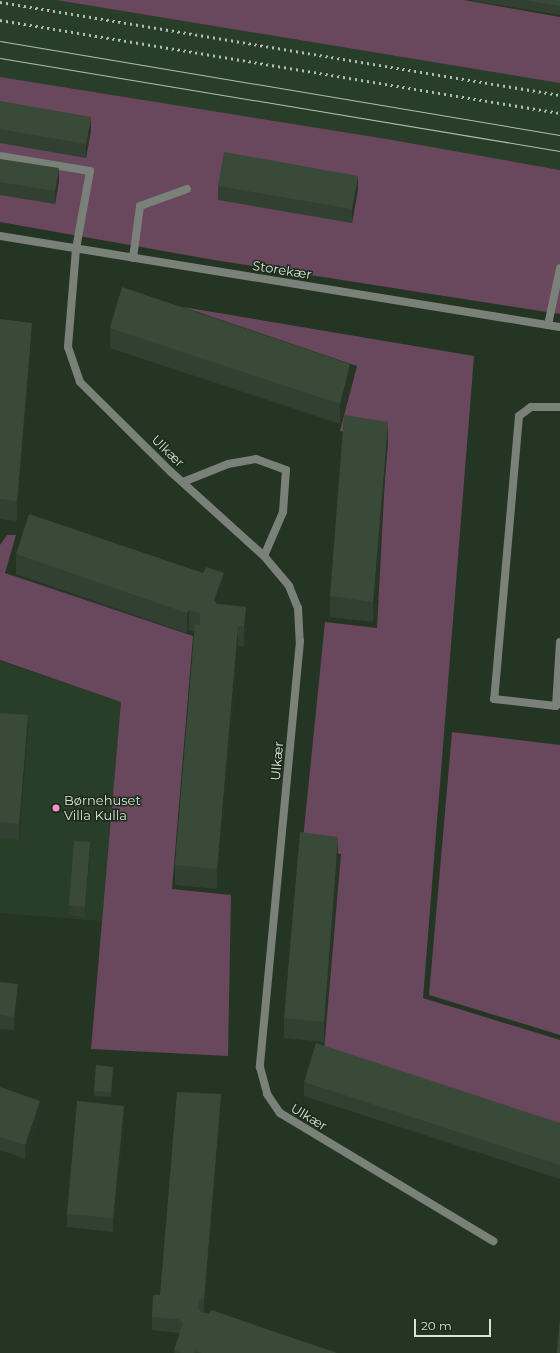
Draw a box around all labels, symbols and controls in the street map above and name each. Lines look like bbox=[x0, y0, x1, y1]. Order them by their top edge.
street label: Storekær bbox=[251, 258, 313, 282]
street label: Ulkær bbox=[148, 432, 188, 470]
street label: Ulkær bbox=[268, 741, 286, 781]
place label: Børnehuset Villa Kulla bbox=[64, 793, 141, 824]
marker: Børnehuset Villa Kulla bbox=[51, 803, 61, 813]
street label: Ulkær bbox=[288, 1100, 330, 1134]
scale bar bbox=[416, 1311, 493, 1337]
text: 20 m bbox=[421, 1318, 452, 1333]

